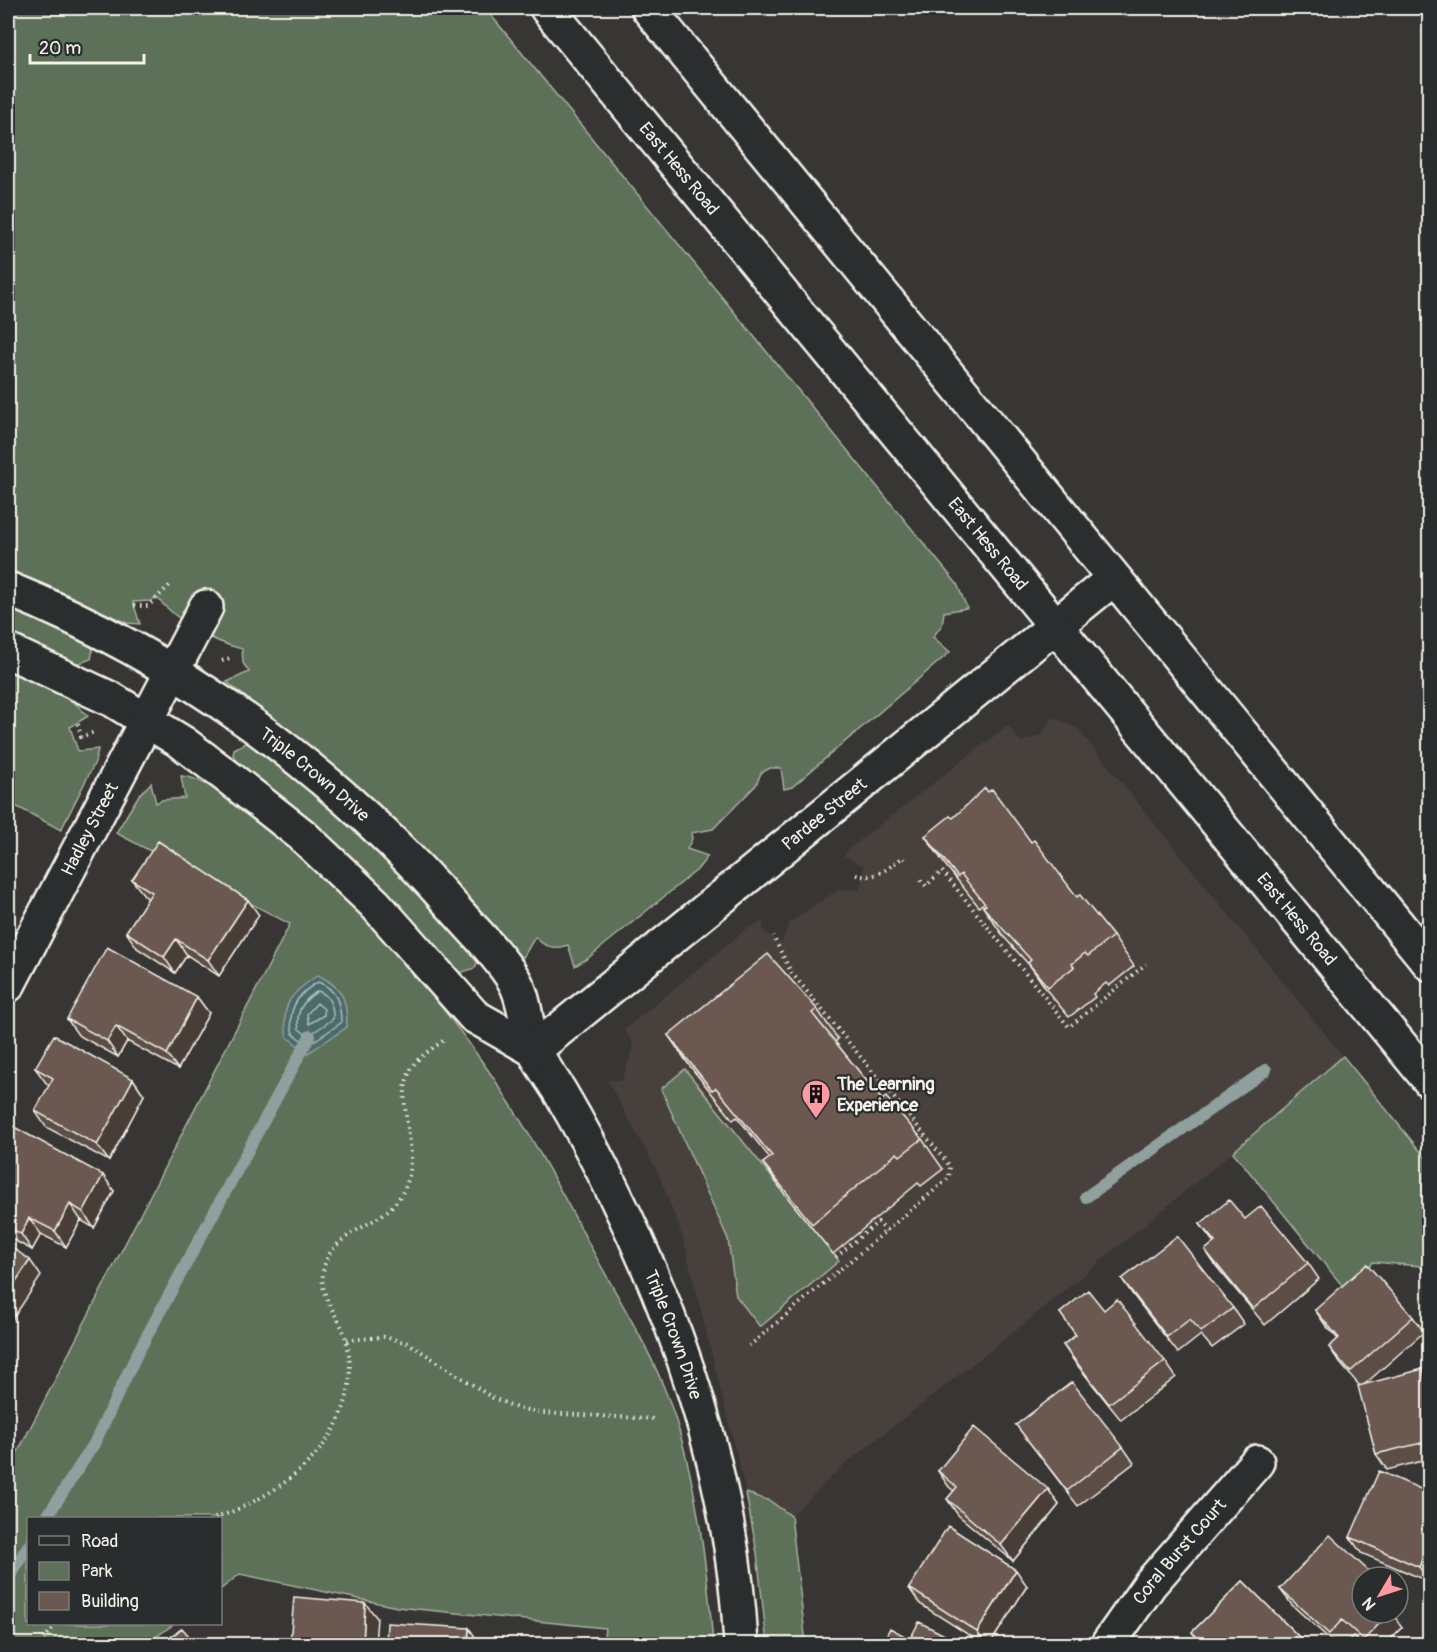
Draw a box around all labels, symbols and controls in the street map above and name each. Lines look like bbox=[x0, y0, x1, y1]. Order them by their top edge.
scale bar bbox=[30, 27, 144, 65]
text: 20 m bbox=[39, 37, 81, 60]
street label: East Hess Road bbox=[634, 118, 724, 220]
street label: East Hess Road bbox=[943, 493, 1033, 595]
street label: Triple Crown Drive bbox=[255, 723, 374, 827]
street label: Pardee Street bbox=[777, 772, 872, 856]
street label: Hadley Street bbox=[56, 778, 124, 880]
street label: East Hess Road bbox=[1251, 868, 1341, 971]
place label: The Learning Experience bbox=[836, 1073, 935, 1117]
building icon: The Learning Experience bbox=[800, 1078, 832, 1120]
street label: Triple Crown Drive bbox=[639, 1267, 707, 1402]
street label: Coral Burst Court bbox=[1128, 1494, 1232, 1609]
legend bbox=[27, 1517, 222, 1625]
text: Road bbox=[81, 1530, 118, 1553]
text: Park bbox=[81, 1560, 113, 1583]
north arrow bbox=[1350, 1565, 1410, 1625]
text: Building bbox=[81, 1590, 139, 1613]
text: N bbox=[1358, 1593, 1380, 1614]

